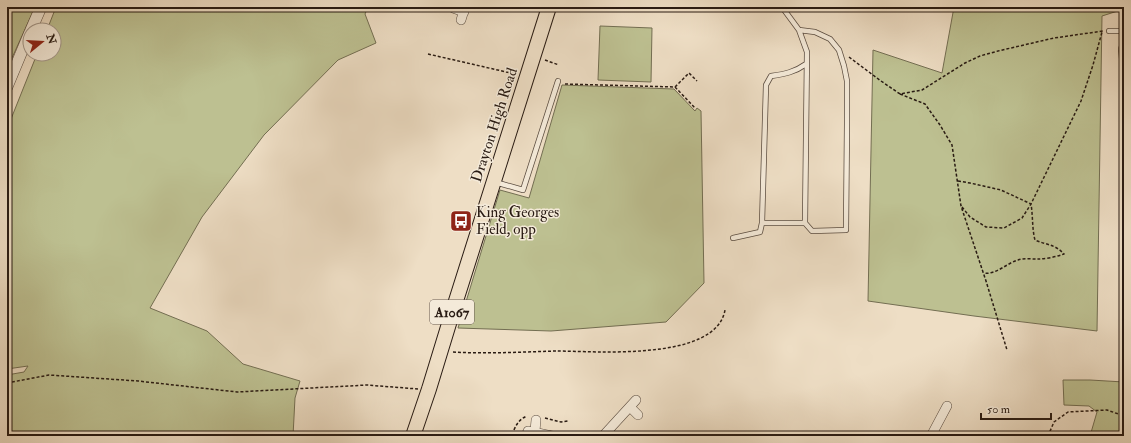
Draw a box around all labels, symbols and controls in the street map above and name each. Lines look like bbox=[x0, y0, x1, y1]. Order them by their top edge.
north arrow bbox=[22, 22, 62, 62]
text: N bbox=[43, 31, 59, 47]
street label: Drayton High Road bbox=[467, 65, 522, 185]
place label: King Georges Field, opp bbox=[476, 203, 559, 240]
bus stop icon: King Georges Field, opp bbox=[448, 208, 474, 234]
road number: A1067 bbox=[430, 300, 474, 324]
scale bar bbox=[981, 395, 1051, 421]
text: 50 m bbox=[987, 402, 1011, 417]

